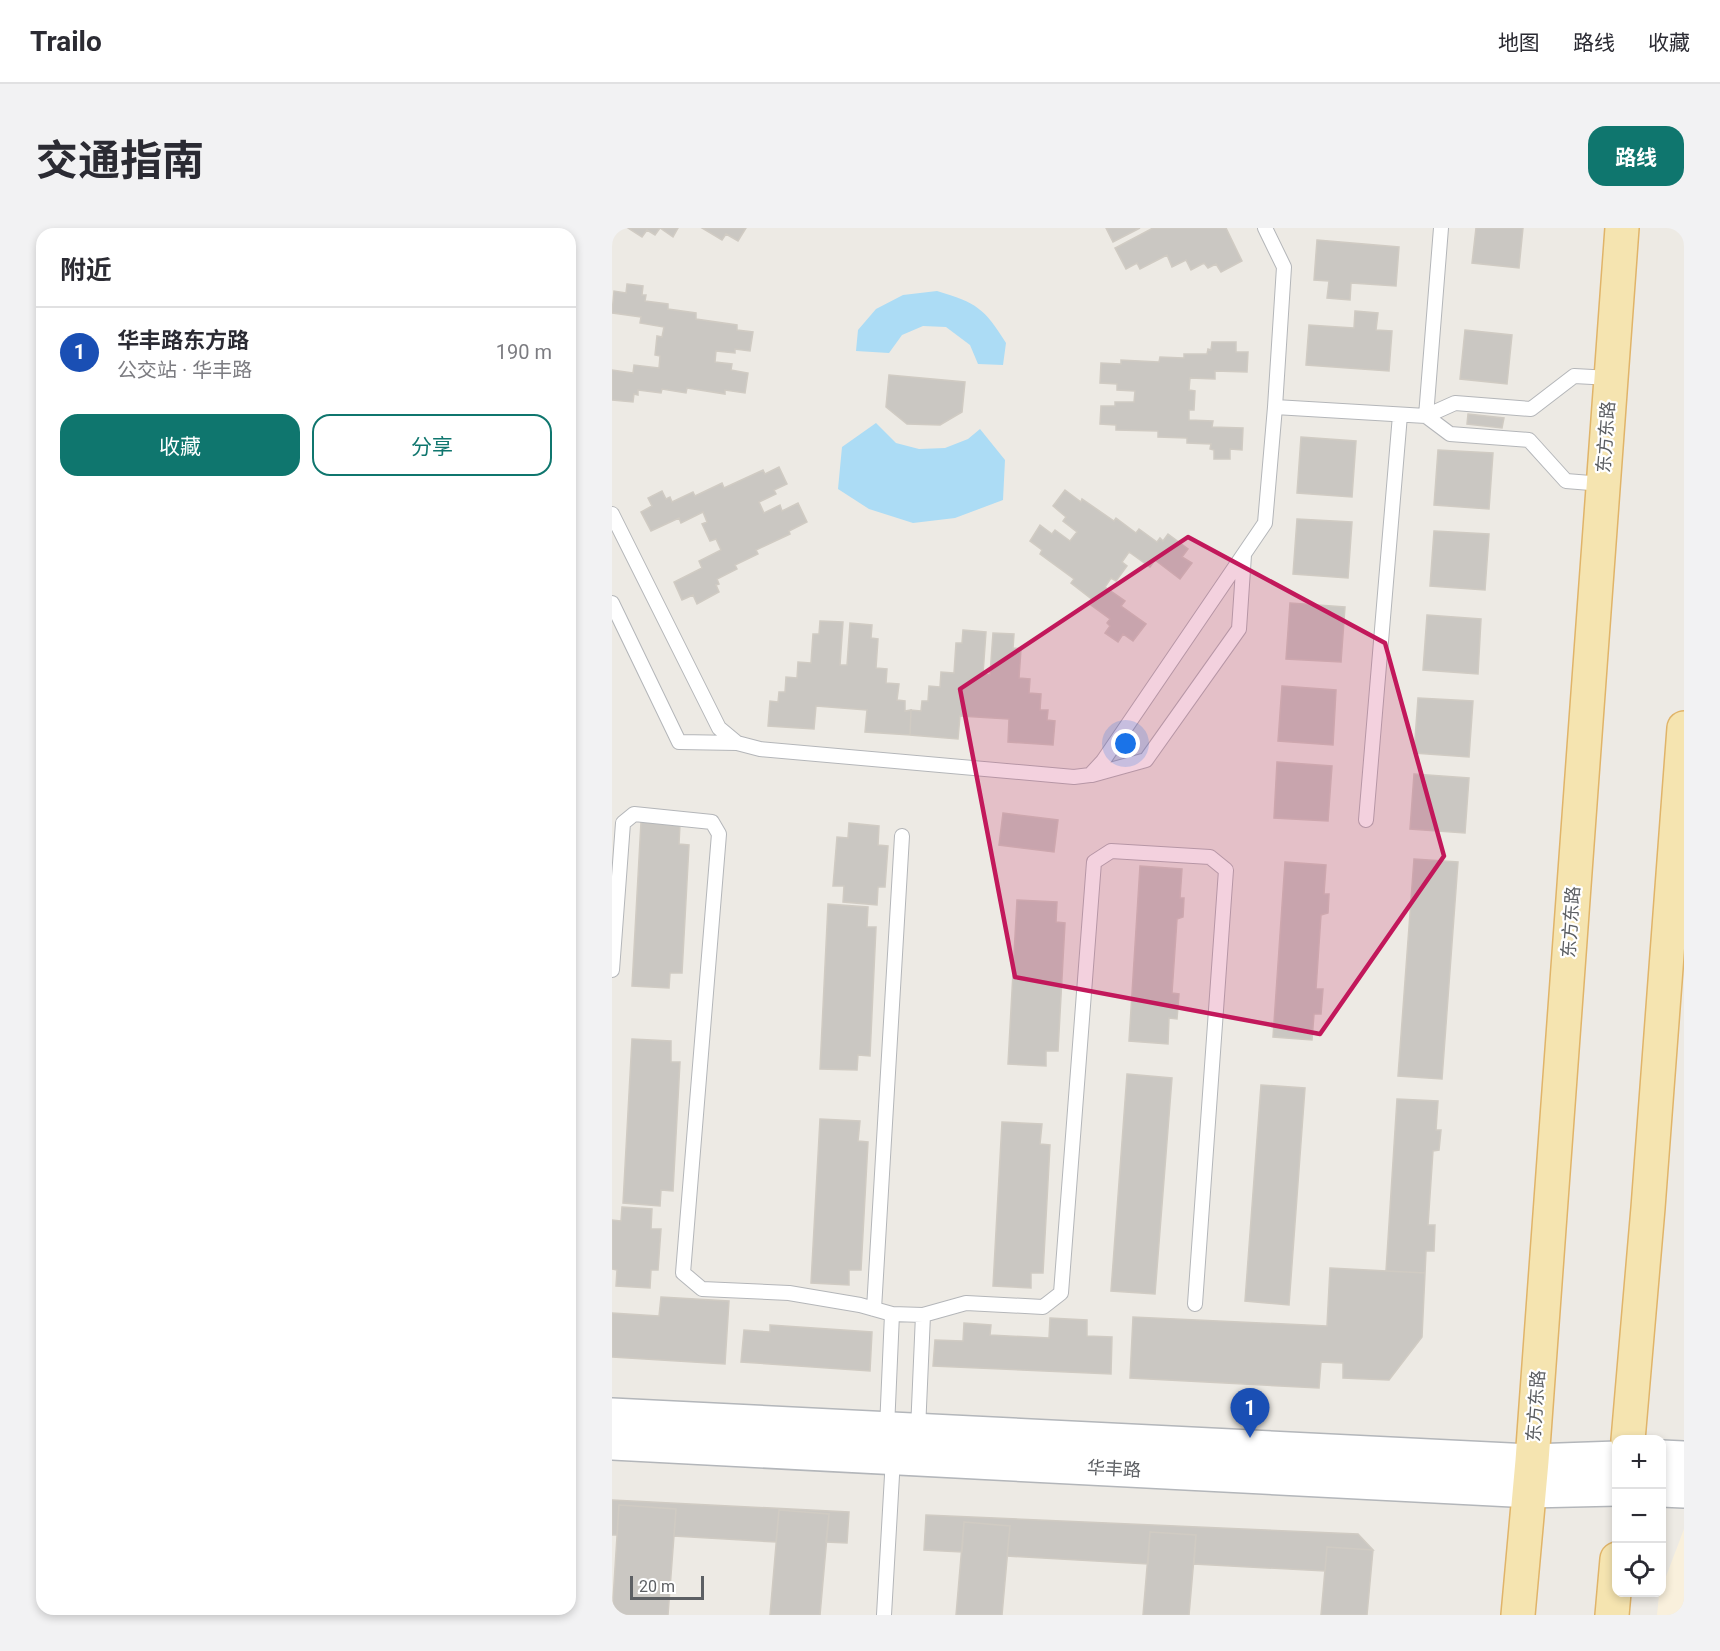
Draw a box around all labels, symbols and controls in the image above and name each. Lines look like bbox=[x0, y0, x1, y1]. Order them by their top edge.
text: Trailo bbox=[30, 25, 102, 58]
text: 地图 bbox=[1498, 31, 1540, 55]
text: 路线 bbox=[1573, 31, 1615, 55]
text: 收藏 bbox=[1648, 31, 1690, 55]
button: 路线 bbox=[1588, 126, 1684, 186]
text: 交通指南 bbox=[36, 136, 204, 185]
text: 附近 bbox=[60, 255, 112, 285]
text: 华丰路东方路 bbox=[117, 328, 249, 353]
text: 1 bbox=[74, 340, 85, 364]
text: 190 m bbox=[496, 340, 552, 364]
text: 公交站 · 华丰路 bbox=[117, 358, 252, 382]
street label: 东方东路 bbox=[1593, 400, 1618, 474]
button: 收藏 bbox=[60, 414, 300, 476]
button: 分享 bbox=[312, 414, 552, 476]
your location bbox=[1111, 729, 1140, 758]
street label: 东方东路 bbox=[1558, 885, 1583, 959]
street label: 东方东路 bbox=[1523, 1369, 1548, 1443]
pin: 1 bbox=[1230, 1388, 1270, 1438]
map controls bbox=[1612, 1435, 1666, 1597]
button: + bbox=[1612, 1435, 1666, 1489]
street label: 华丰路 bbox=[1087, 1457, 1142, 1480]
button: − bbox=[1612, 1489, 1666, 1543]
button: locate bbox=[1612, 1543, 1666, 1597]
scale bar bbox=[630, 1573, 704, 1600]
text: 20 m bbox=[639, 1577, 675, 1596]

